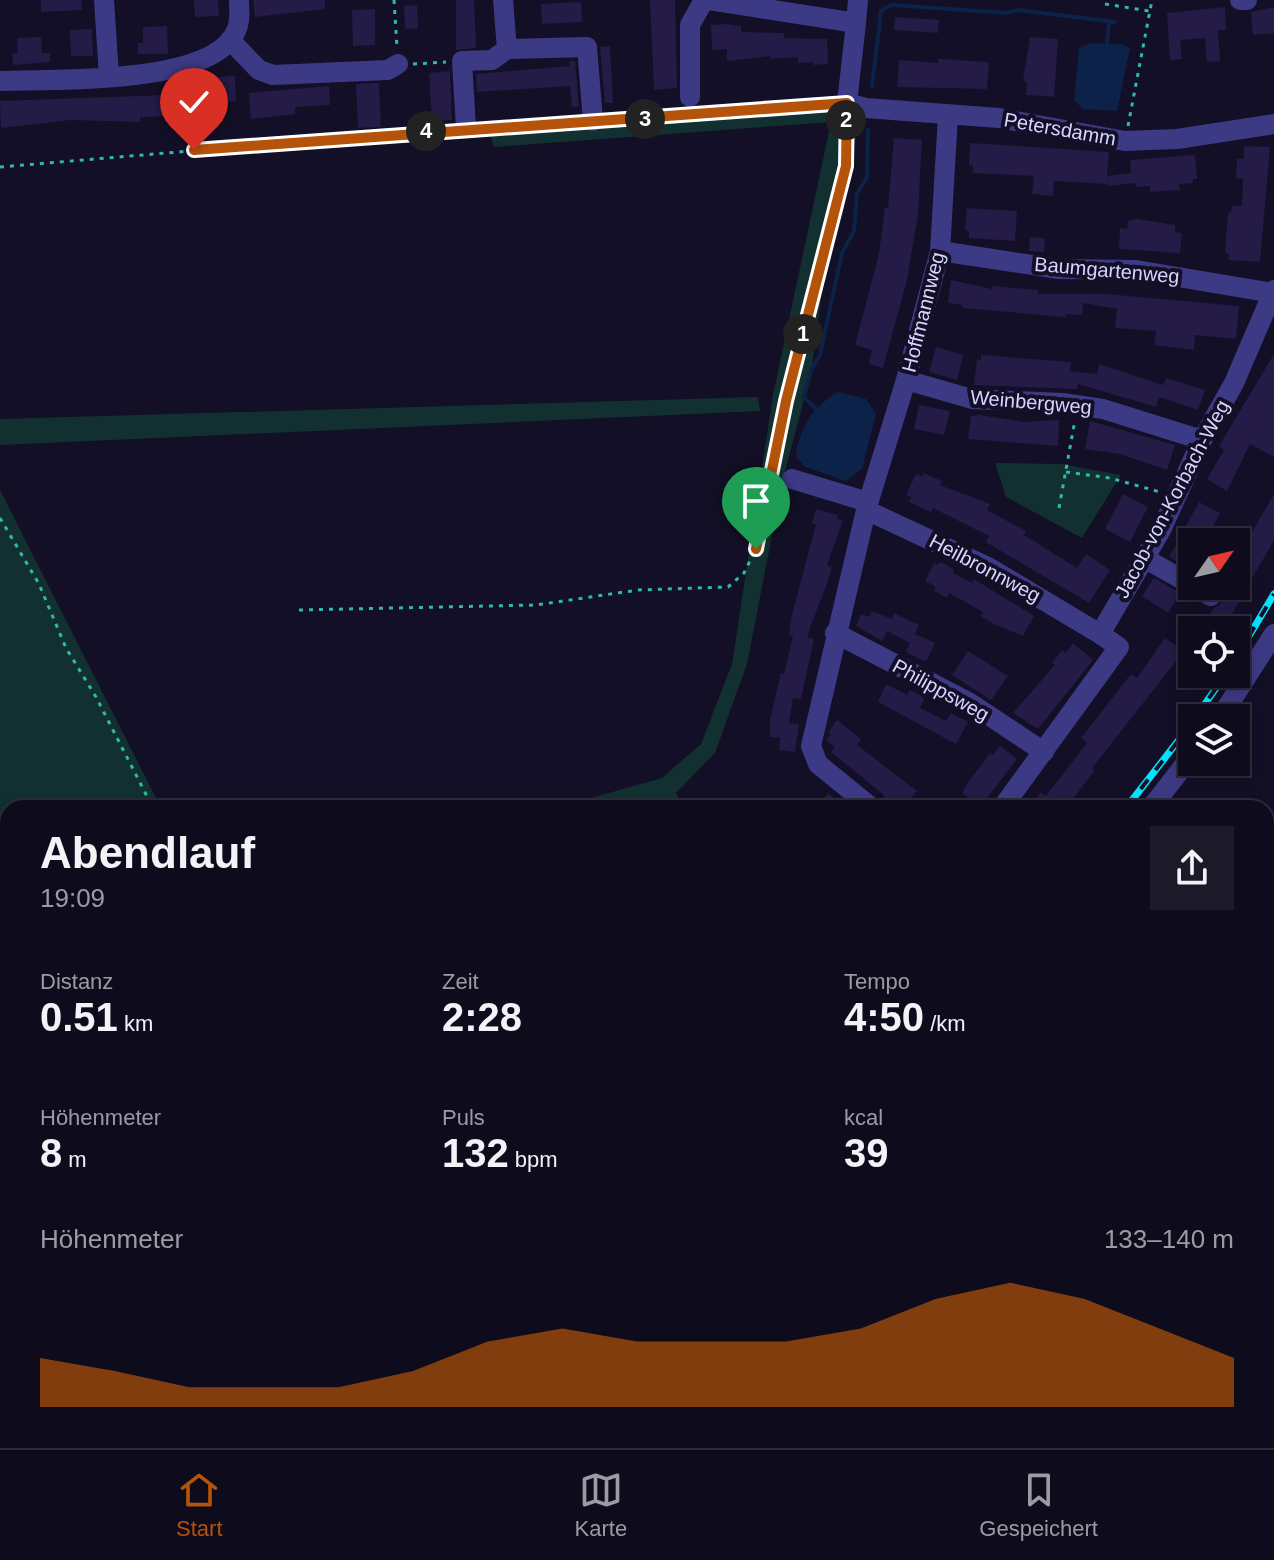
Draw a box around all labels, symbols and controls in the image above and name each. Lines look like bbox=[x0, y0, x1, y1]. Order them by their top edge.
pin bbox=[160, 68, 228, 150]
icon: check bbox=[172, 80, 216, 124]
pin: 3 bbox=[625, 99, 665, 139]
pin: 2 bbox=[826, 100, 866, 140]
text: 3 bbox=[639, 106, 651, 131]
text: 2 bbox=[840, 107, 852, 132]
street label: Petersdamm bbox=[1002, 108, 1118, 150]
pin: 4 bbox=[406, 111, 446, 151]
text: 4 bbox=[420, 118, 432, 143]
street label: Hoffmannweg bbox=[897, 250, 949, 374]
street label: Baumgartenweg bbox=[1033, 253, 1181, 287]
pin: 1 bbox=[783, 314, 823, 354]
text: 1 bbox=[797, 321, 809, 346]
street label: Weinbergweg bbox=[969, 386, 1093, 418]
street label: Jacob-von-Korbach-Weg bbox=[1110, 396, 1234, 602]
pin bbox=[722, 467, 790, 549]
icon: arrive bbox=[734, 479, 778, 523]
north arrow bbox=[1178, 528, 1250, 600]
map controls bbox=[1178, 528, 1250, 776]
street label: Heilbronnweg bbox=[926, 530, 1044, 606]
button: locate bbox=[1178, 616, 1250, 688]
street label: Philippsweg bbox=[889, 655, 993, 725]
button: layers bbox=[1178, 704, 1250, 776]
button: share bbox=[1150, 826, 1234, 910]
text: Abendlauf bbox=[40, 828, 255, 877]
text: 19:09 bbox=[40, 883, 105, 913]
text: Distanz bbox=[40, 969, 113, 994]
text: Zeit bbox=[442, 969, 479, 994]
text: Tempo bbox=[844, 969, 910, 994]
text: 0.51 bbox=[40, 995, 118, 1039]
text: 2:28 bbox=[442, 995, 522, 1039]
text: 4:50 bbox=[844, 995, 924, 1039]
text: km bbox=[118, 1011, 153, 1036]
text: /km bbox=[924, 1011, 966, 1036]
text: Höhenmeter bbox=[40, 1105, 161, 1130]
text: Puls bbox=[442, 1105, 485, 1130]
text: kcal bbox=[844, 1105, 883, 1130]
text: 8 bbox=[40, 1131, 62, 1175]
text: 132 bbox=[442, 1131, 509, 1175]
text: 39 bbox=[844, 1131, 889, 1175]
text: m bbox=[62, 1147, 87, 1172]
text: bpm bbox=[509, 1147, 558, 1172]
text: Höhenmeter bbox=[40, 1224, 183, 1254]
text: 133–140 m bbox=[1104, 1224, 1234, 1254]
tab: Start bbox=[176, 1468, 223, 1542]
tab: Karte bbox=[575, 1468, 627, 1542]
tab: Gespeichert bbox=[979, 1468, 1098, 1542]

